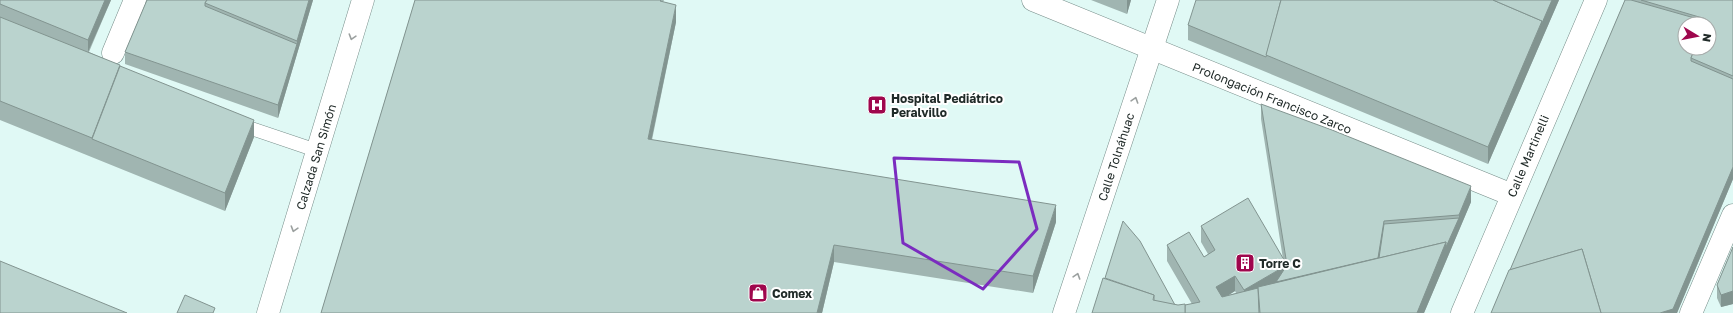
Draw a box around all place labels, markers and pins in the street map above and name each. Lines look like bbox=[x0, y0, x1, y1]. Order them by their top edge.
place label: Hospital Pediátrico Peralvillo bbox=[891, 91, 1003, 120]
hospital icon: Hospital Pediátrico Peralvillo bbox=[866, 94, 888, 116]
building icon: Torre C bbox=[1234, 252, 1256, 274]
place label: Torre C bbox=[1259, 256, 1301, 271]
shop icon: Comex bbox=[747, 282, 769, 304]
place label: Comex bbox=[772, 286, 812, 301]

